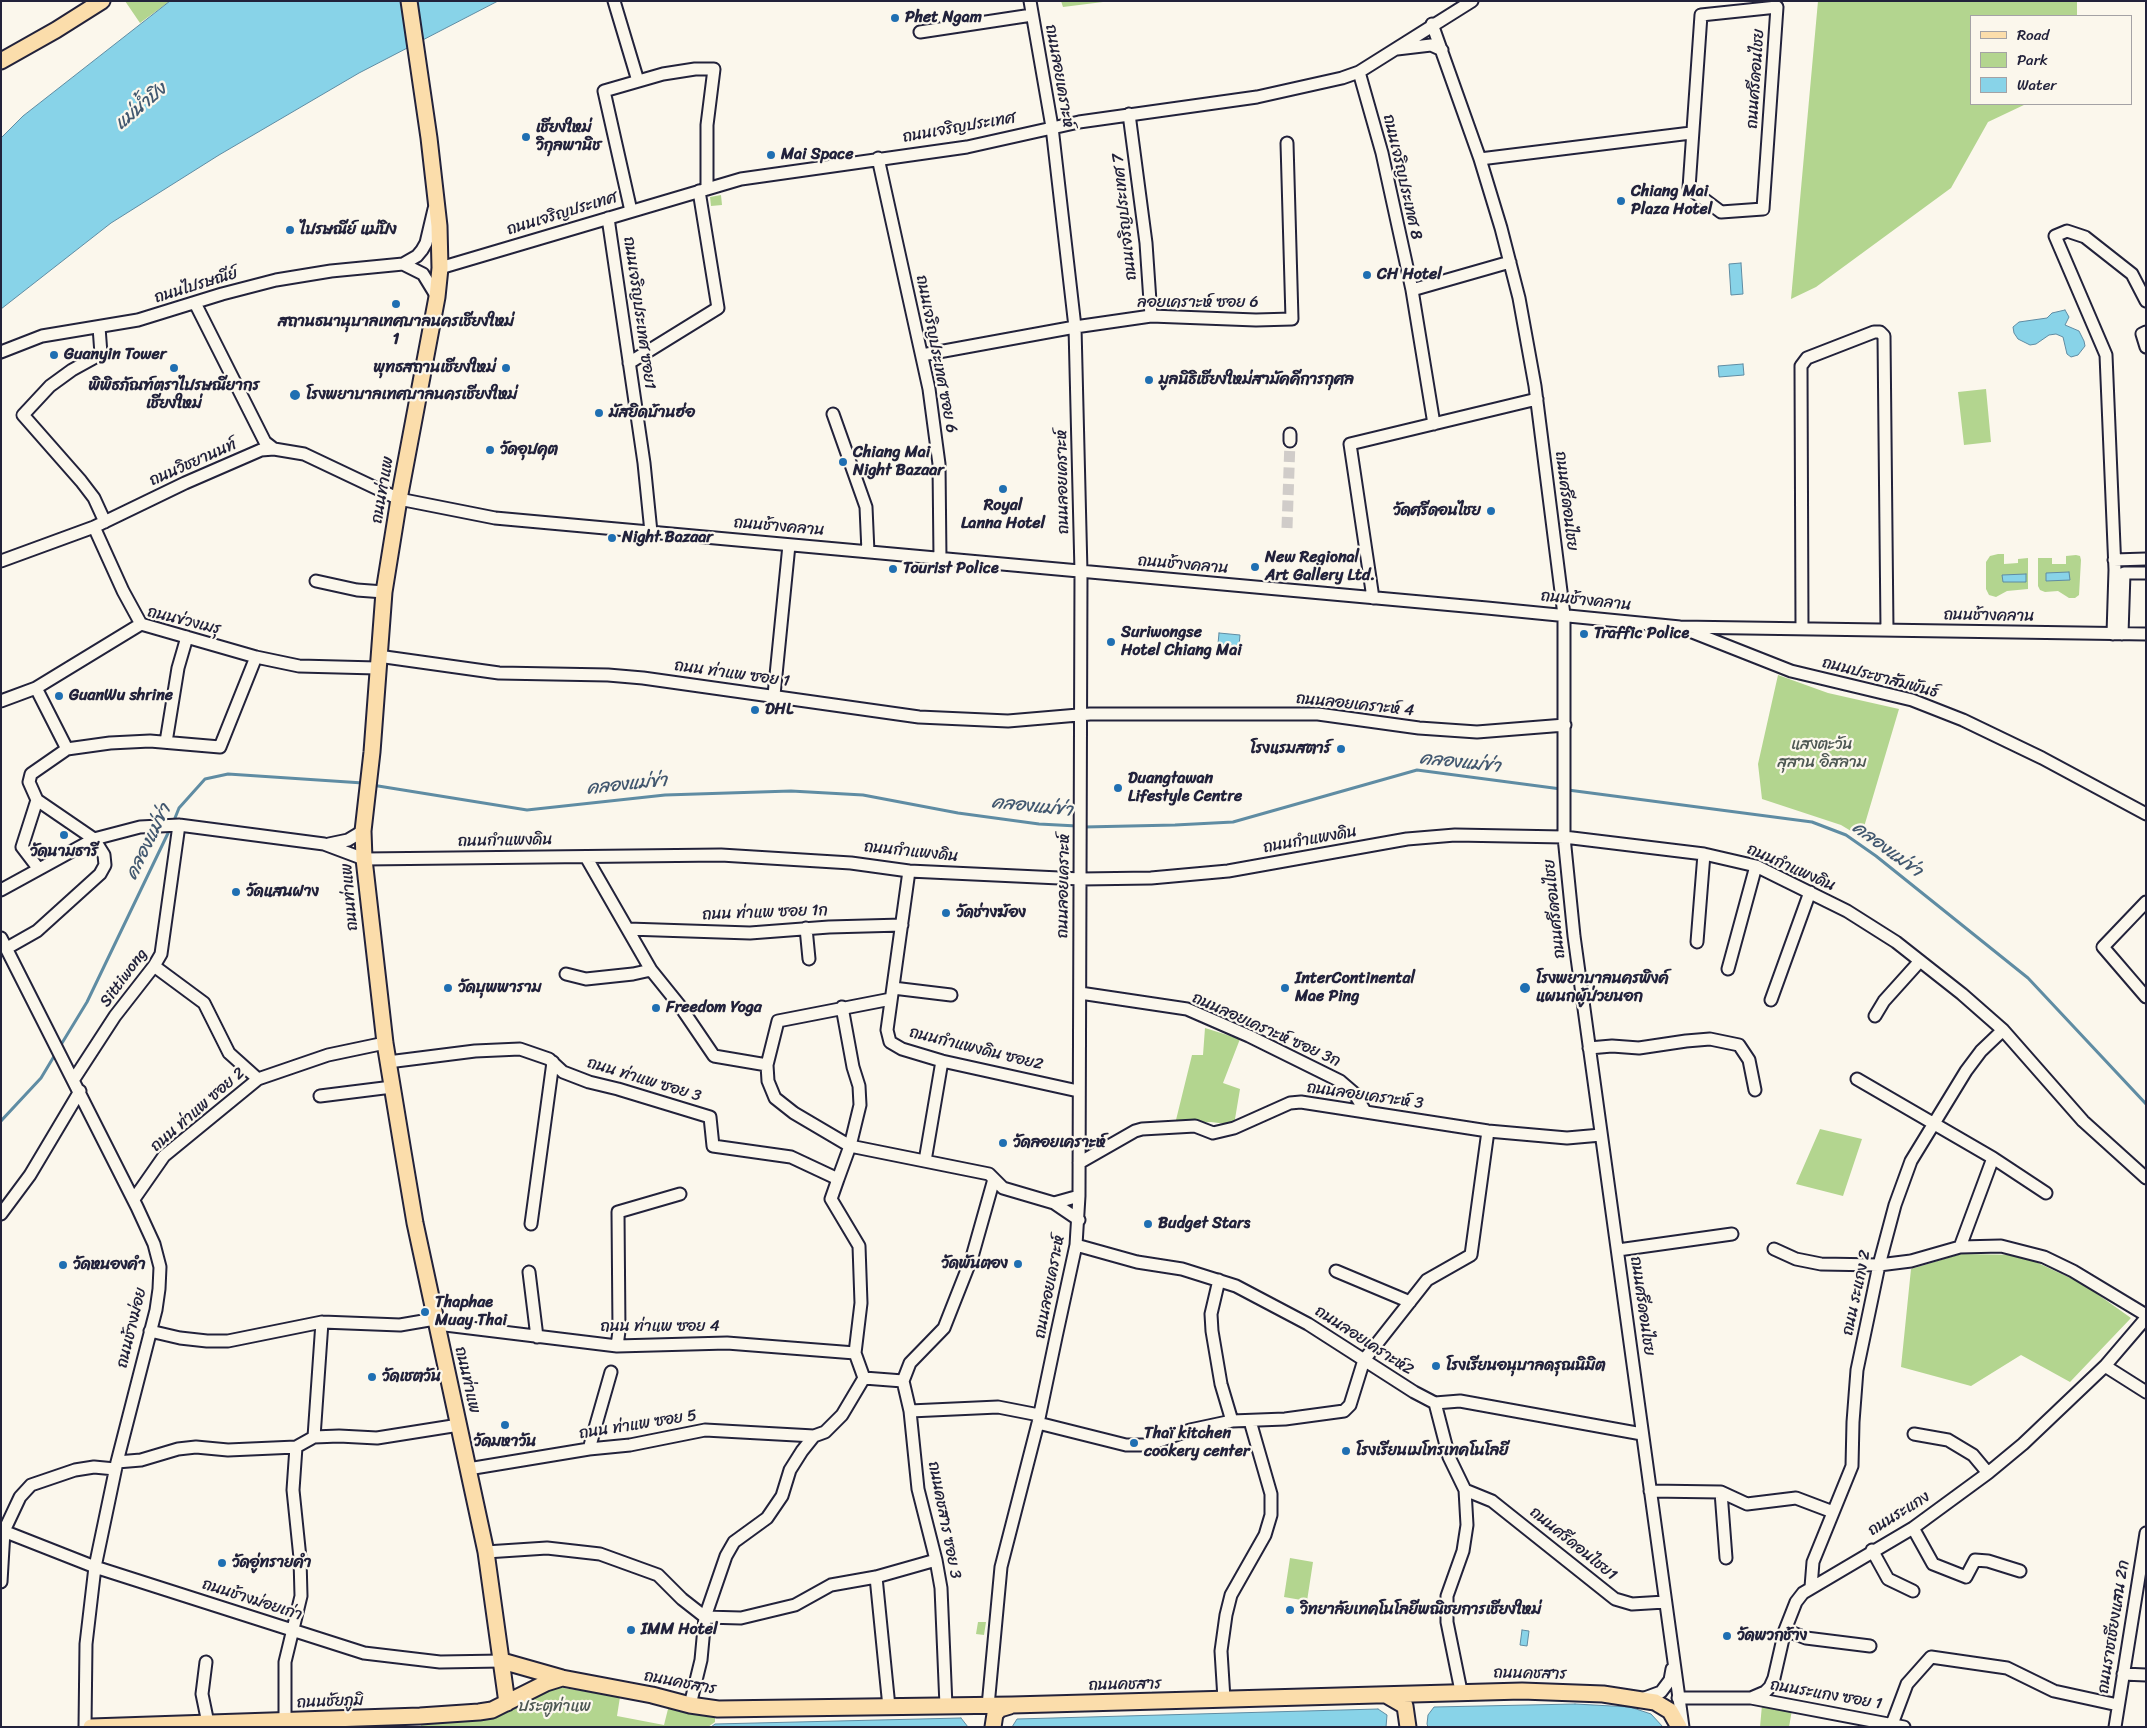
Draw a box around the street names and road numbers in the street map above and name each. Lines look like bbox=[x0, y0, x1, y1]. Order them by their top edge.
street label: ถนนลอยเคราะห์ bbox=[1040, 23, 1078, 129]
street label: ถนนศรีดอนไชย bbox=[1743, 28, 1769, 130]
street label: ถนนเจริญประเทศ bbox=[901, 109, 1017, 147]
street label: ถนนเจริญประเทศ 8 bbox=[1378, 112, 1426, 242]
street label: ถนนเจริญประเทศ 7 bbox=[1109, 153, 1141, 281]
street label: ถนนเจริญประเทศ bbox=[505, 188, 619, 240]
street label: ถนนเจริญประเทศ ซอย1 bbox=[619, 235, 659, 391]
street label: ถนนไปรษณีย์ bbox=[152, 264, 240, 308]
street label: ถนนเจริญประเทศ ซอย 6 bbox=[911, 273, 961, 435]
street label: ลอยเคราะห์ ซอย 6 bbox=[1137, 293, 1259, 313]
street label: ถนนลอยเคราะห์ bbox=[1052, 430, 1074, 534]
street label: ถนนวิชยานนท์ bbox=[147, 435, 239, 491]
street label: ถนนศรีดอนไชย bbox=[1550, 450, 1582, 552]
street label: ถนนท่าแพ bbox=[368, 455, 398, 525]
street label: ถนนช้างคลาน bbox=[733, 513, 825, 541]
street label: ถนนช้างคลาน bbox=[1137, 551, 1229, 579]
street label: ถนนช้างคลาน bbox=[1540, 587, 1632, 615]
street label: ถนนข่วงเมรุ bbox=[145, 603, 223, 639]
street label: ถนนช้างคลาน bbox=[1943, 606, 2035, 626]
street label: ถนนประชาสัมพันธ์ bbox=[1820, 653, 1940, 703]
street label: ถนน ท่าแพ ซอย 1 bbox=[673, 656, 791, 692]
street label: ถนนลอยเคราะห์ 4 bbox=[1295, 689, 1415, 721]
street label: ถนนกำแพงดิน bbox=[1262, 822, 1358, 858]
street label: ถนนกำแพงดิน bbox=[457, 831, 553, 851]
street label: ถนนลอยเคราะห์ bbox=[1053, 834, 1075, 938]
street label: ถนนกำแพงดิน bbox=[863, 837, 959, 867]
street label: ถนนกำแพงดิน bbox=[1744, 840, 1838, 896]
street label: ถนนศรีดอนไชย bbox=[1540, 858, 1570, 960]
street label: ถนนท่าแพ bbox=[337, 862, 363, 932]
street label: ถนน ท่าแพ ซอย 1ก bbox=[702, 901, 828, 925]
street label: Sittiwong bbox=[96, 945, 152, 1011]
street label: ถนนลอยเคราะห์ ซอย 3ก bbox=[1189, 989, 1343, 1071]
street label: ถนนกำแพงดิน ซอย2 bbox=[907, 1023, 1045, 1075]
street label: ถนน ท่าแพ ซอย 3 bbox=[585, 1054, 703, 1106]
street label: ถนน ท่าแพ ซอย 2 bbox=[147, 1064, 249, 1156]
street label: ถนนลอยเคราะห์ 3 bbox=[1305, 1078, 1425, 1114]
street label: ถนนลอยเคราะห์ bbox=[1031, 1234, 1069, 1340]
street label: ถนน ระแกง 2 bbox=[1839, 1248, 1875, 1338]
street label: ถนนศรีดอนไชย bbox=[1626, 1255, 1658, 1357]
street label: ถนนช้างม่อย bbox=[113, 1286, 151, 1370]
street label: ถนนลอยเคราะห์2 bbox=[1311, 1302, 1417, 1380]
street label: ถนน ท่าแพ ซอย 4 bbox=[600, 1317, 720, 1337]
street label: ถนนท่าแพ bbox=[450, 1345, 484, 1415]
street label: ถนน ท่าแพ ซอย 5 bbox=[578, 1406, 698, 1444]
street label: ถนนคชสาร ซอย 3 bbox=[923, 1460, 965, 1580]
street label: ถนนระแกง bbox=[1864, 1487, 1934, 1541]
street label: ถนนศรีดอนไชย1 bbox=[1525, 1503, 1621, 1585]
street label: ถนนราชเชียงแสน 2ก bbox=[2094, 1559, 2134, 1695]
street label: ถนนช้างม่อยเก่า bbox=[200, 1575, 304, 1625]
street label: ถนนคชสาร bbox=[1493, 1664, 1567, 1684]
street label: ถนนคชสาร bbox=[642, 1667, 718, 1699]
street label: ถนนคชสาร bbox=[1088, 1675, 1162, 1695]
street label: ถนนระแกง ซอย 1 bbox=[1768, 1676, 1884, 1714]
street label: ถนนชัยภูมิ bbox=[296, 1691, 364, 1713]

